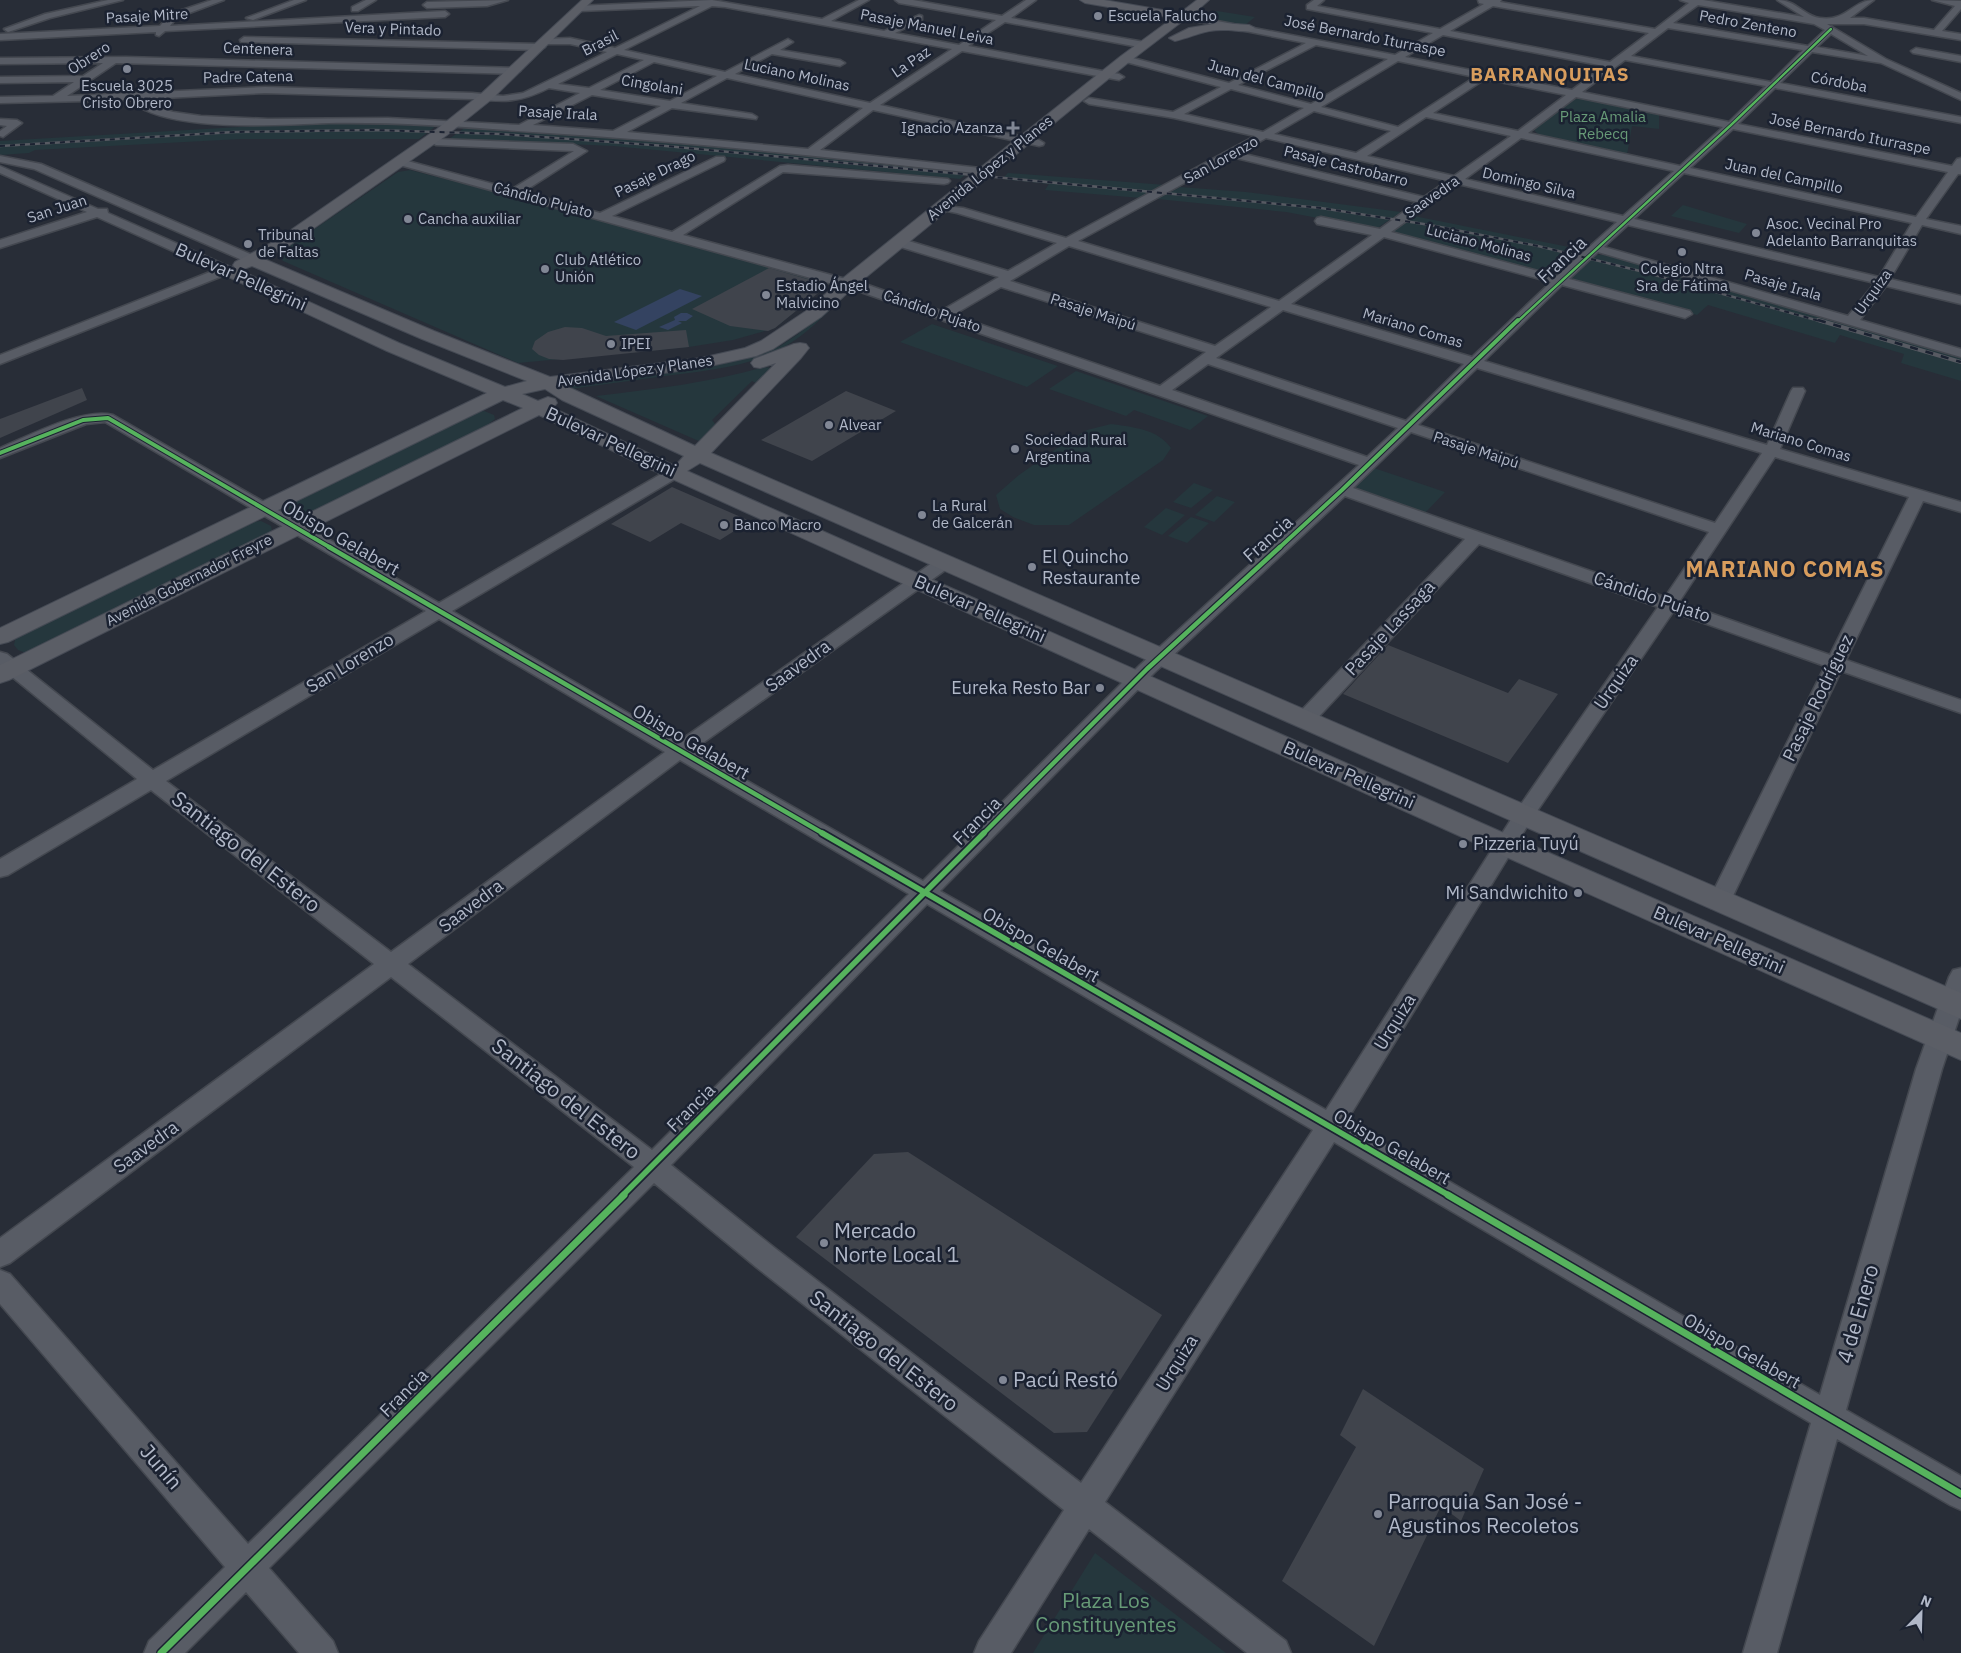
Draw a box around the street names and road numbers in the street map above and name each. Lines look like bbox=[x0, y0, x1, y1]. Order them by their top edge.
street label: Pasaje Mitre bbox=[105, 4, 189, 27]
street label: Pasaje Manuel Leiva bbox=[859, 4, 995, 49]
street label: Pedro Zenteno bbox=[1698, 6, 1798, 41]
street label: José Bernardo Iturraspe bbox=[1283, 11, 1448, 61]
street label: Vera y Pintado bbox=[344, 17, 442, 40]
street label: Brasil bbox=[578, 25, 621, 60]
street label: Obrero bbox=[64, 37, 114, 78]
street label: Centenera bbox=[223, 38, 293, 59]
street label: La Paz bbox=[888, 42, 934, 81]
street label: Luciano Molinas bbox=[742, 54, 852, 95]
street label: Juan del Campillo bbox=[1206, 55, 1327, 104]
street label: Padre Catena bbox=[203, 66, 293, 87]
street label: Córdoba bbox=[1809, 67, 1869, 96]
street label: Cingolani bbox=[620, 70, 684, 99]
street label: Pasaje Irala bbox=[518, 101, 598, 124]
street label: José Bernardo Iturraspe bbox=[1768, 109, 1933, 159]
street label: Avenida López y Planes bbox=[923, 111, 1057, 224]
street label: San Lorenzo bbox=[1180, 131, 1261, 188]
street label: Pasaje Castrobarro bbox=[1282, 141, 1410, 190]
street label: Pasaje Drago bbox=[611, 146, 698, 201]
street label: Juan del Campillo bbox=[1723, 154, 1845, 197]
street label: Domingo Silva bbox=[1481, 163, 1578, 202]
street label: Saavedra bbox=[1401, 171, 1463, 222]
street label: Cándido Pujato bbox=[491, 177, 595, 222]
street label: San Juan bbox=[25, 190, 89, 227]
street label: Luciano Molinas bbox=[1425, 219, 1534, 266]
street label: Francia bbox=[1532, 231, 1591, 288]
street label: Bulevar Pellegrini bbox=[172, 237, 310, 316]
street label: Pasaje Irala bbox=[1742, 264, 1824, 305]
street label: Urquiza bbox=[1850, 265, 1895, 318]
street label: Cándido Pujato bbox=[881, 285, 983, 336]
street label: Pasaje Maipú bbox=[1048, 289, 1138, 334]
street label: Mariano Comas bbox=[1361, 303, 1466, 352]
street label: Avenida López y Planes bbox=[556, 350, 714, 391]
street label: Bulevar Pellegrini bbox=[542, 401, 680, 482]
street label: Mariano Comas bbox=[1749, 417, 1854, 466]
street label: Pasaje Maipú bbox=[1431, 427, 1521, 472]
street label: Obispo Gelabert bbox=[279, 495, 404, 580]
street label: Francia bbox=[1238, 510, 1298, 567]
street label: Avenida Gobernador Freyre bbox=[102, 529, 275, 630]
street label: Cándido Pujato bbox=[1591, 566, 1714, 627]
street label: Bulevar Pellegrini bbox=[911, 569, 1049, 648]
street label: Pasaje Lassaga bbox=[1340, 575, 1440, 680]
street label: San Lorenzo bbox=[302, 627, 398, 698]
street label: Pasaje Rodríguez bbox=[1777, 631, 1858, 765]
street label: Saavedra bbox=[761, 634, 835, 697]
street label: Urquiza bbox=[1588, 649, 1643, 714]
street label: Obispo Gelabert bbox=[629, 699, 754, 784]
street label: Bulevar Pellegrini bbox=[1280, 735, 1418, 814]
street label: Santiago del Estero bbox=[166, 784, 327, 918]
street label: Francia bbox=[948, 791, 1006, 850]
street label: Saavedra bbox=[434, 874, 508, 937]
street label: Bulevar Pellegrini bbox=[1650, 900, 1788, 979]
street label: Obispo Gelabert bbox=[979, 902, 1104, 987]
street label: Urquiza bbox=[1368, 989, 1421, 1054]
street label: Santiago del Estero bbox=[486, 1031, 647, 1165]
street label: Francia bbox=[662, 1078, 720, 1137]
street label: Obispo Gelabert bbox=[1330, 1104, 1455, 1189]
street label: Saavedra bbox=[109, 1115, 183, 1178]
street label: 4 de Enero bbox=[1830, 1261, 1884, 1366]
street label: Santiago del Estero bbox=[804, 1283, 965, 1417]
street label: Obispo Gelabert bbox=[1680, 1308, 1805, 1393]
street label: Urquiza bbox=[1150, 1330, 1203, 1395]
street label: Francia bbox=[375, 1363, 433, 1422]
street label: Junín bbox=[134, 1438, 189, 1495]

